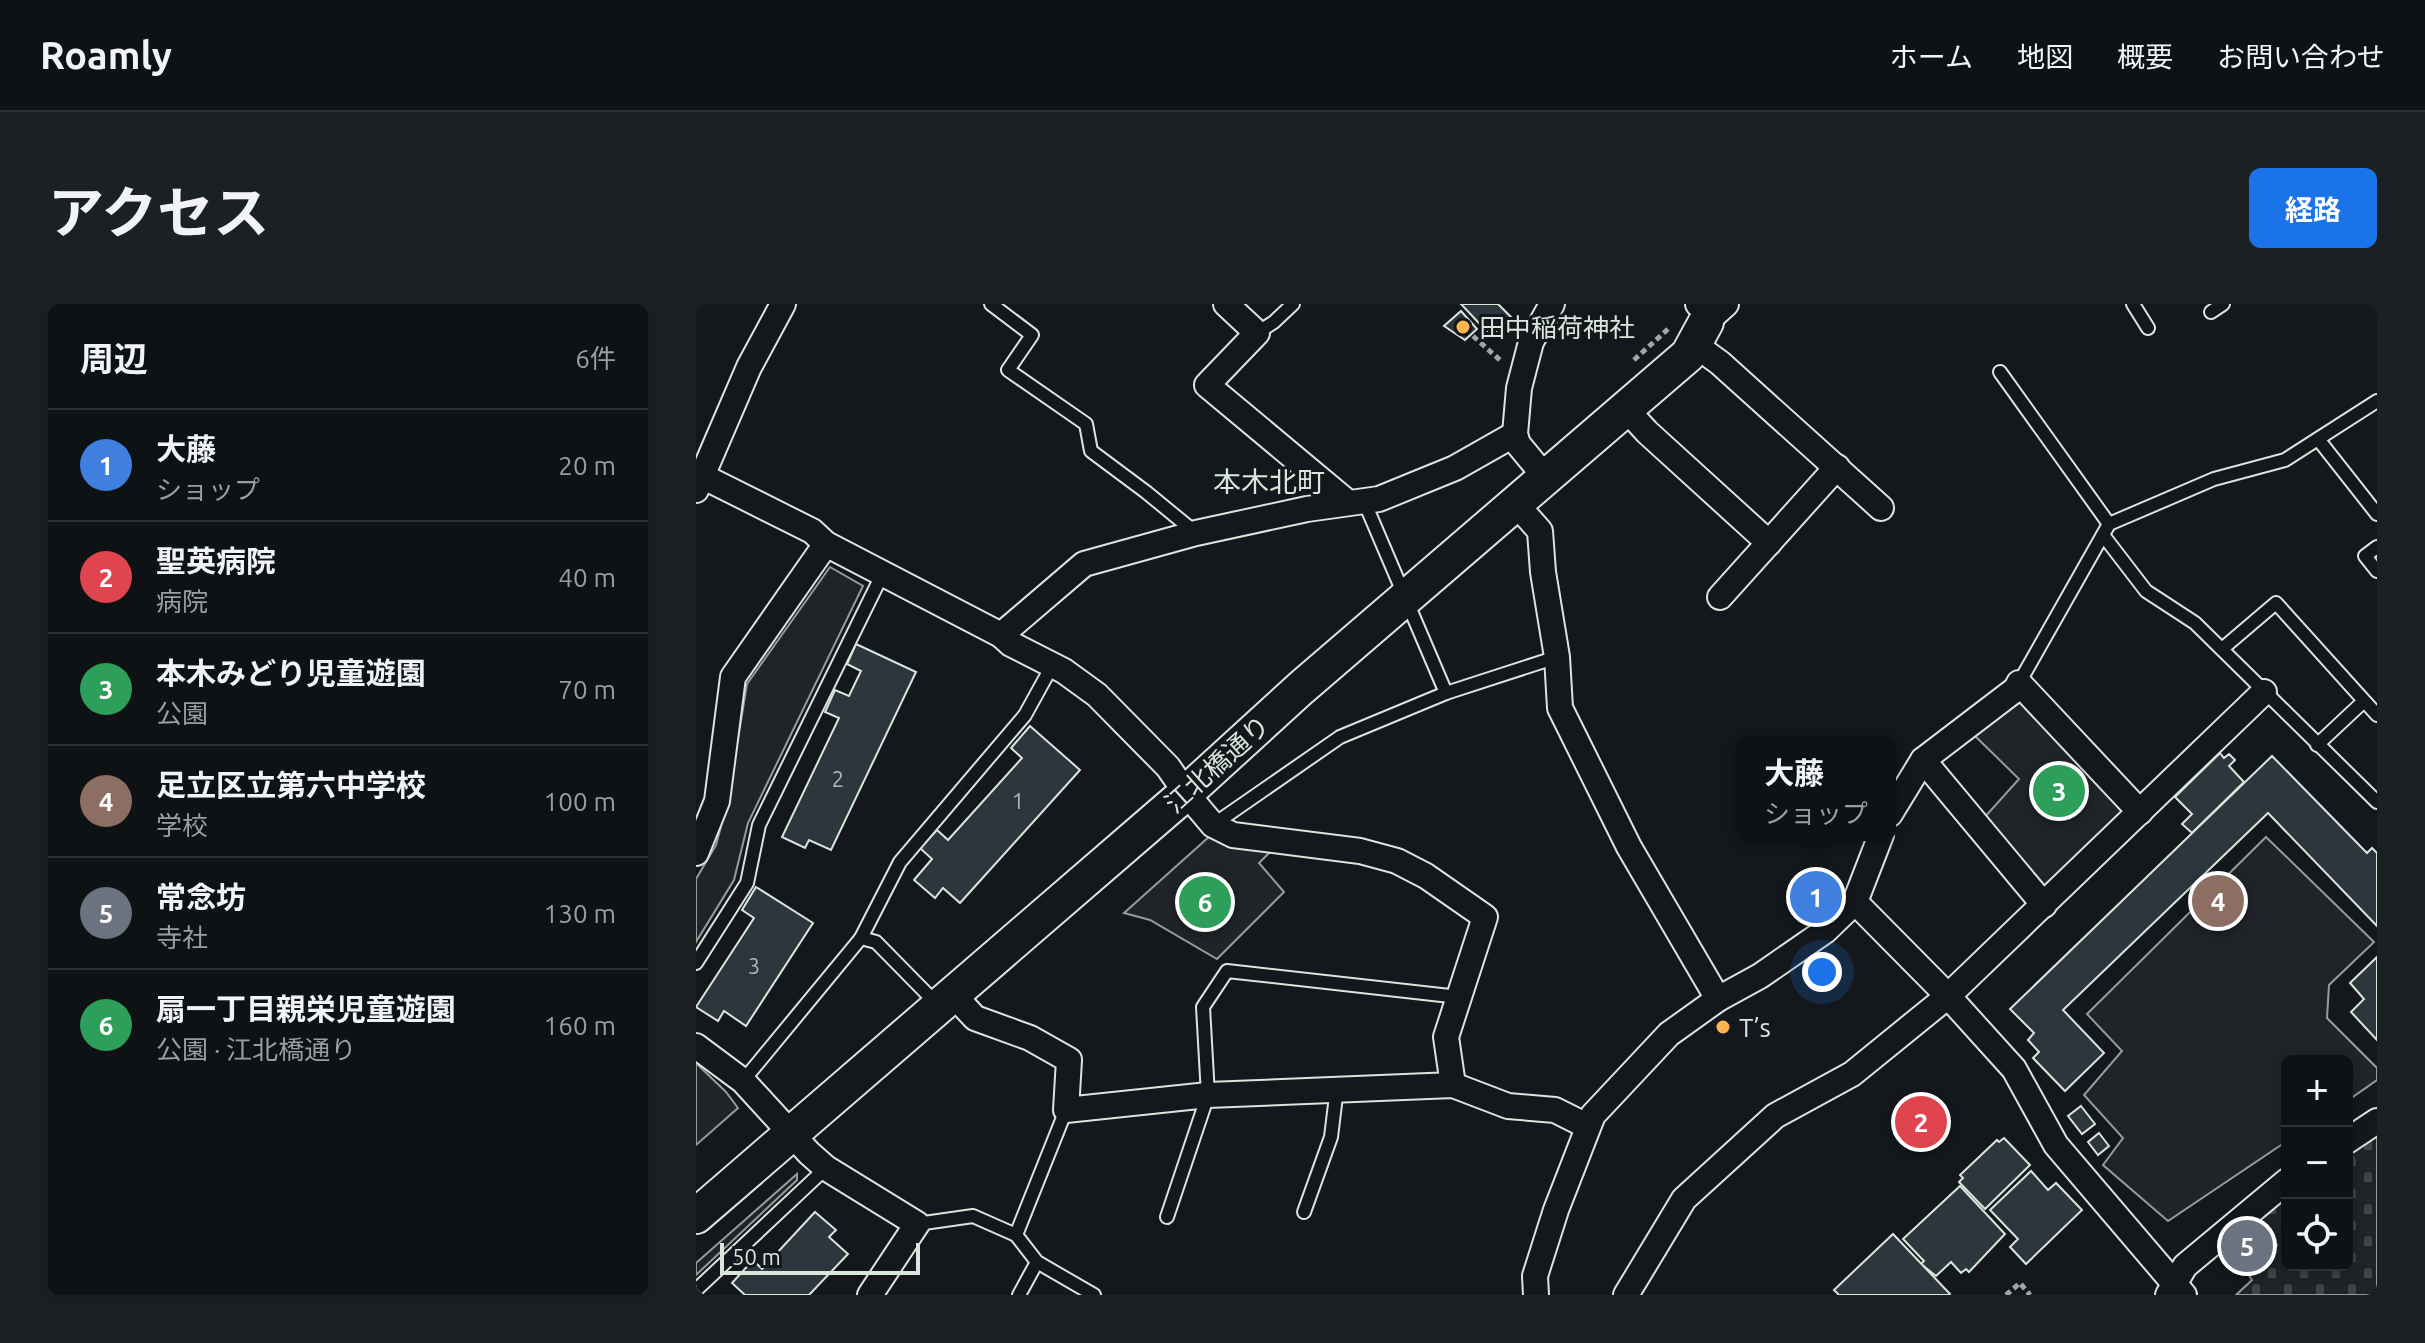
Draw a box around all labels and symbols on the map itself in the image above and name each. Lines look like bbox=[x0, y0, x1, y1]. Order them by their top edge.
place label: 田中稲荷神社 bbox=[1479, 313, 1635, 342]
marker: 田中稲荷神社 bbox=[1454, 318, 1472, 336]
district label: 本木北町 bbox=[1213, 466, 1325, 497]
street label: 江北橋通り bbox=[1159, 710, 1275, 818]
pin: 3 bbox=[2033, 761, 2085, 821]
house number: 2 bbox=[832, 766, 844, 791]
house number: 1 bbox=[1012, 788, 1024, 813]
pin: 1 bbox=[1790, 867, 1842, 927]
pin: 4 bbox=[2192, 871, 2244, 931]
pin: 6 bbox=[1179, 872, 1231, 932]
your location bbox=[1802, 952, 1842, 992]
house number: 3 bbox=[748, 953, 760, 978]
place label: T’s bbox=[1739, 1013, 1771, 1042]
marker: T’s bbox=[1714, 1018, 1732, 1036]
pin: 2 bbox=[1895, 1092, 1947, 1152]
pin: 5 bbox=[2221, 1216, 2273, 1276]
scale bar bbox=[720, 1239, 920, 1275]

